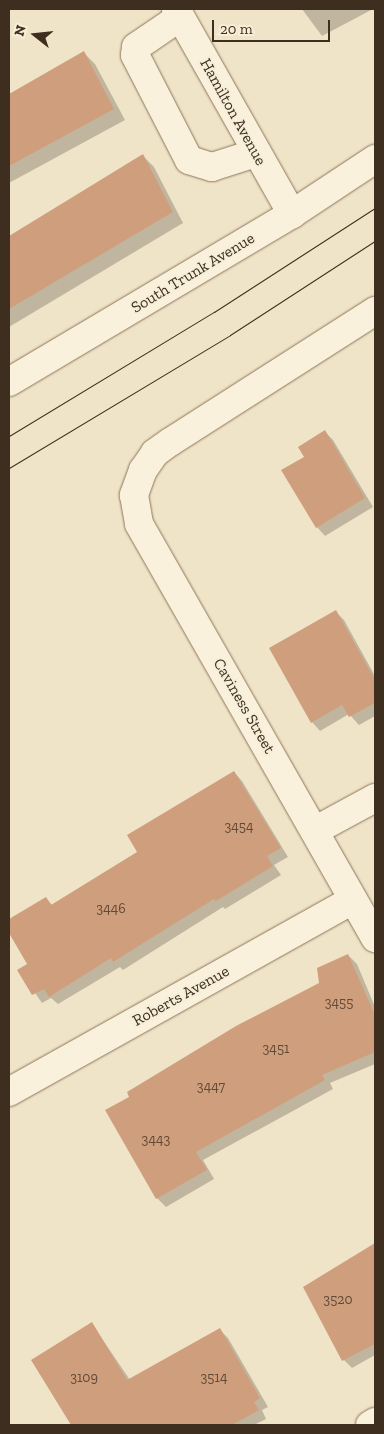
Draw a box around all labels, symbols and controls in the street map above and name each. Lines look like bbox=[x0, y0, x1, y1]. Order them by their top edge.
north arrow bbox=[10, 10, 60, 60]
scale bar bbox=[214, 10, 332, 42]
text: 20 m bbox=[220, 20, 253, 38]
text: N bbox=[10, 23, 30, 38]
street label: Hamilton Avenue bbox=[196, 55, 270, 169]
street label: South Trunk Avenue bbox=[127, 228, 259, 318]
street label: Caviness Street bbox=[209, 655, 279, 757]
house number: 3454 bbox=[224, 819, 254, 835]
house number: 3446 bbox=[96, 901, 126, 917]
street label: Roberts Avenue bbox=[129, 961, 233, 1031]
house number: 3455 bbox=[325, 995, 353, 1011]
house number: 3451 bbox=[263, 1041, 289, 1057]
house number: 3447 bbox=[197, 1079, 225, 1095]
house number: 3443 bbox=[142, 1132, 170, 1148]
house number: 3520 bbox=[323, 1292, 353, 1308]
house number: 3109 bbox=[70, 1370, 98, 1386]
house number: 3514 bbox=[201, 1370, 227, 1386]

